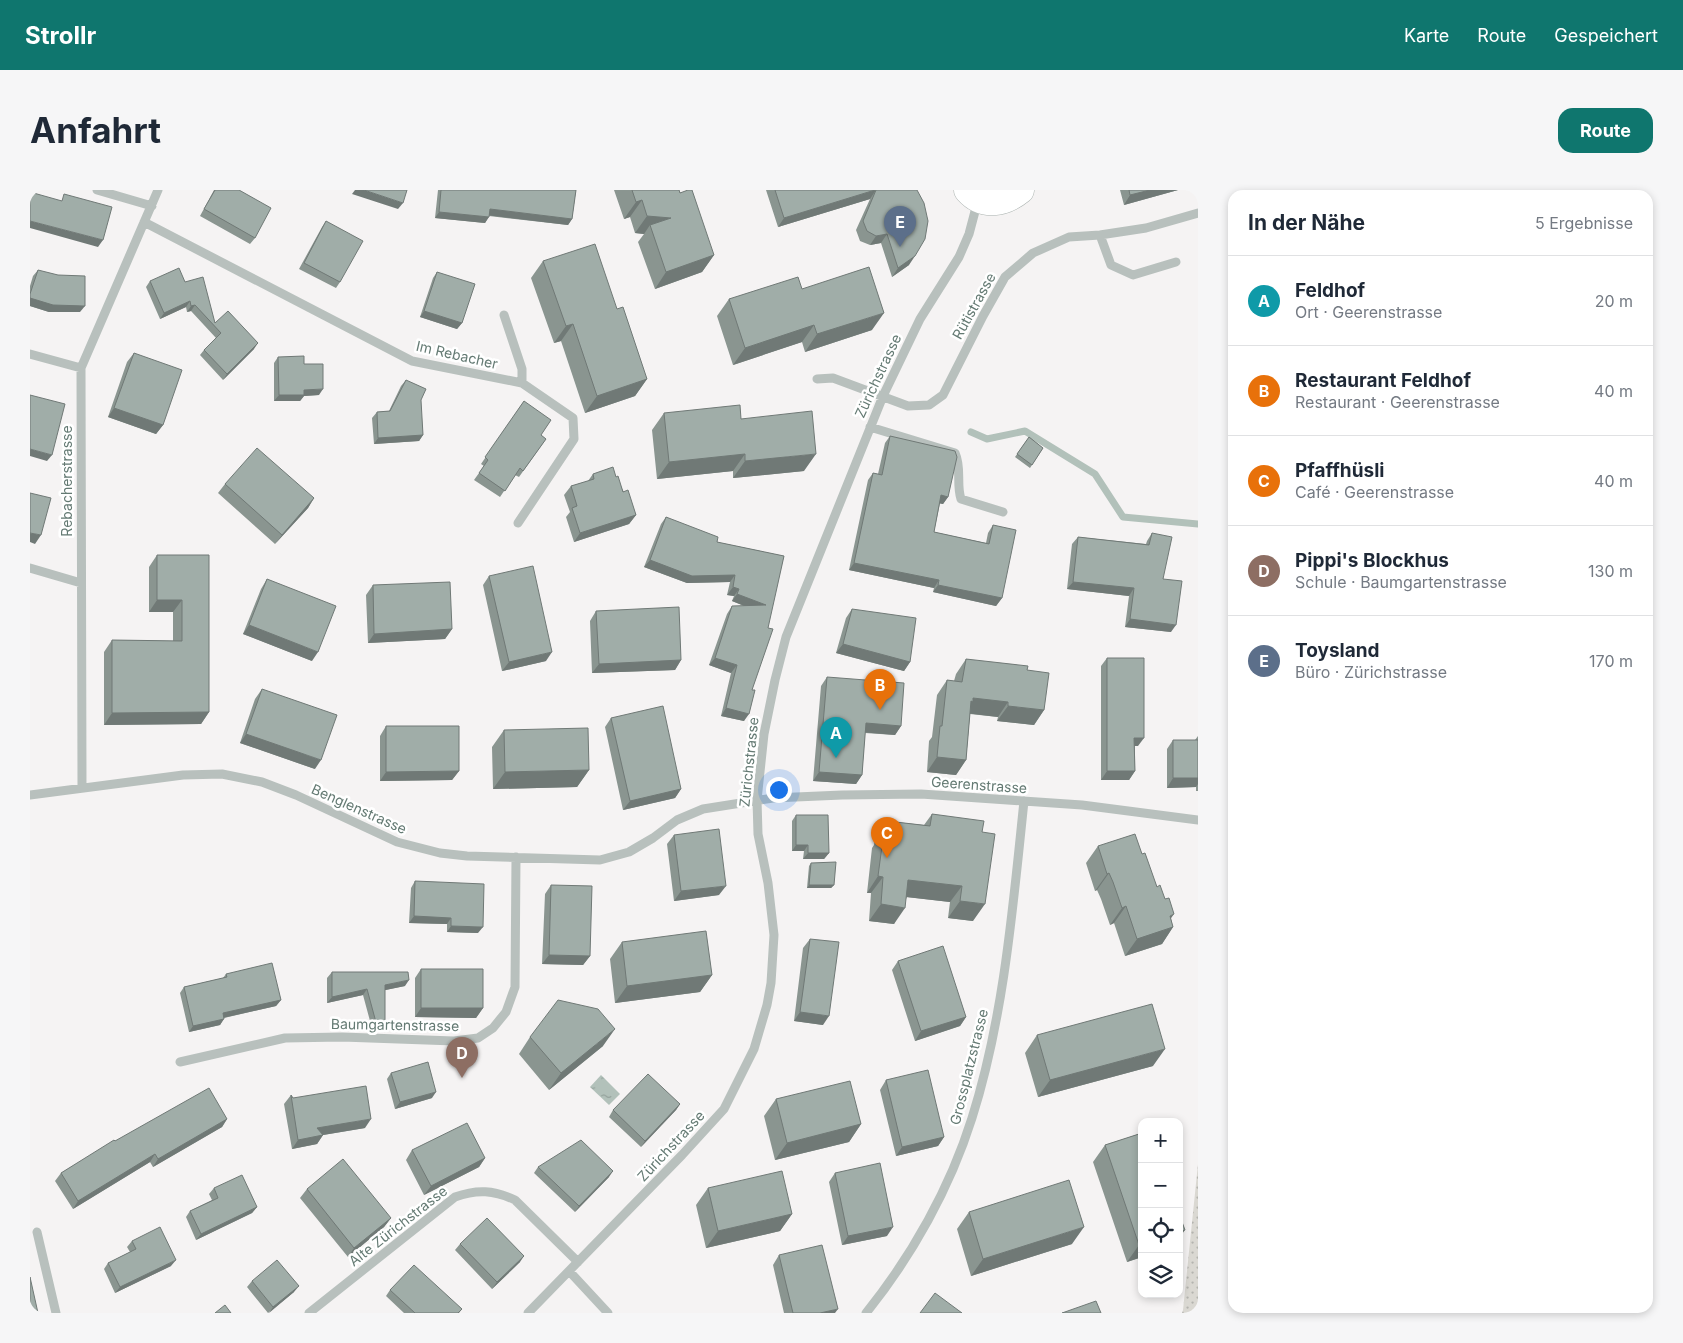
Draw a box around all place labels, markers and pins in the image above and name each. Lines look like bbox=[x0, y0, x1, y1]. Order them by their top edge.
pin: E bbox=[884, 206, 916, 247]
pin: B bbox=[864, 669, 896, 710]
pin: A bbox=[820, 717, 852, 758]
pin: C bbox=[871, 817, 903, 858]
pin: D bbox=[446, 1037, 478, 1078]

